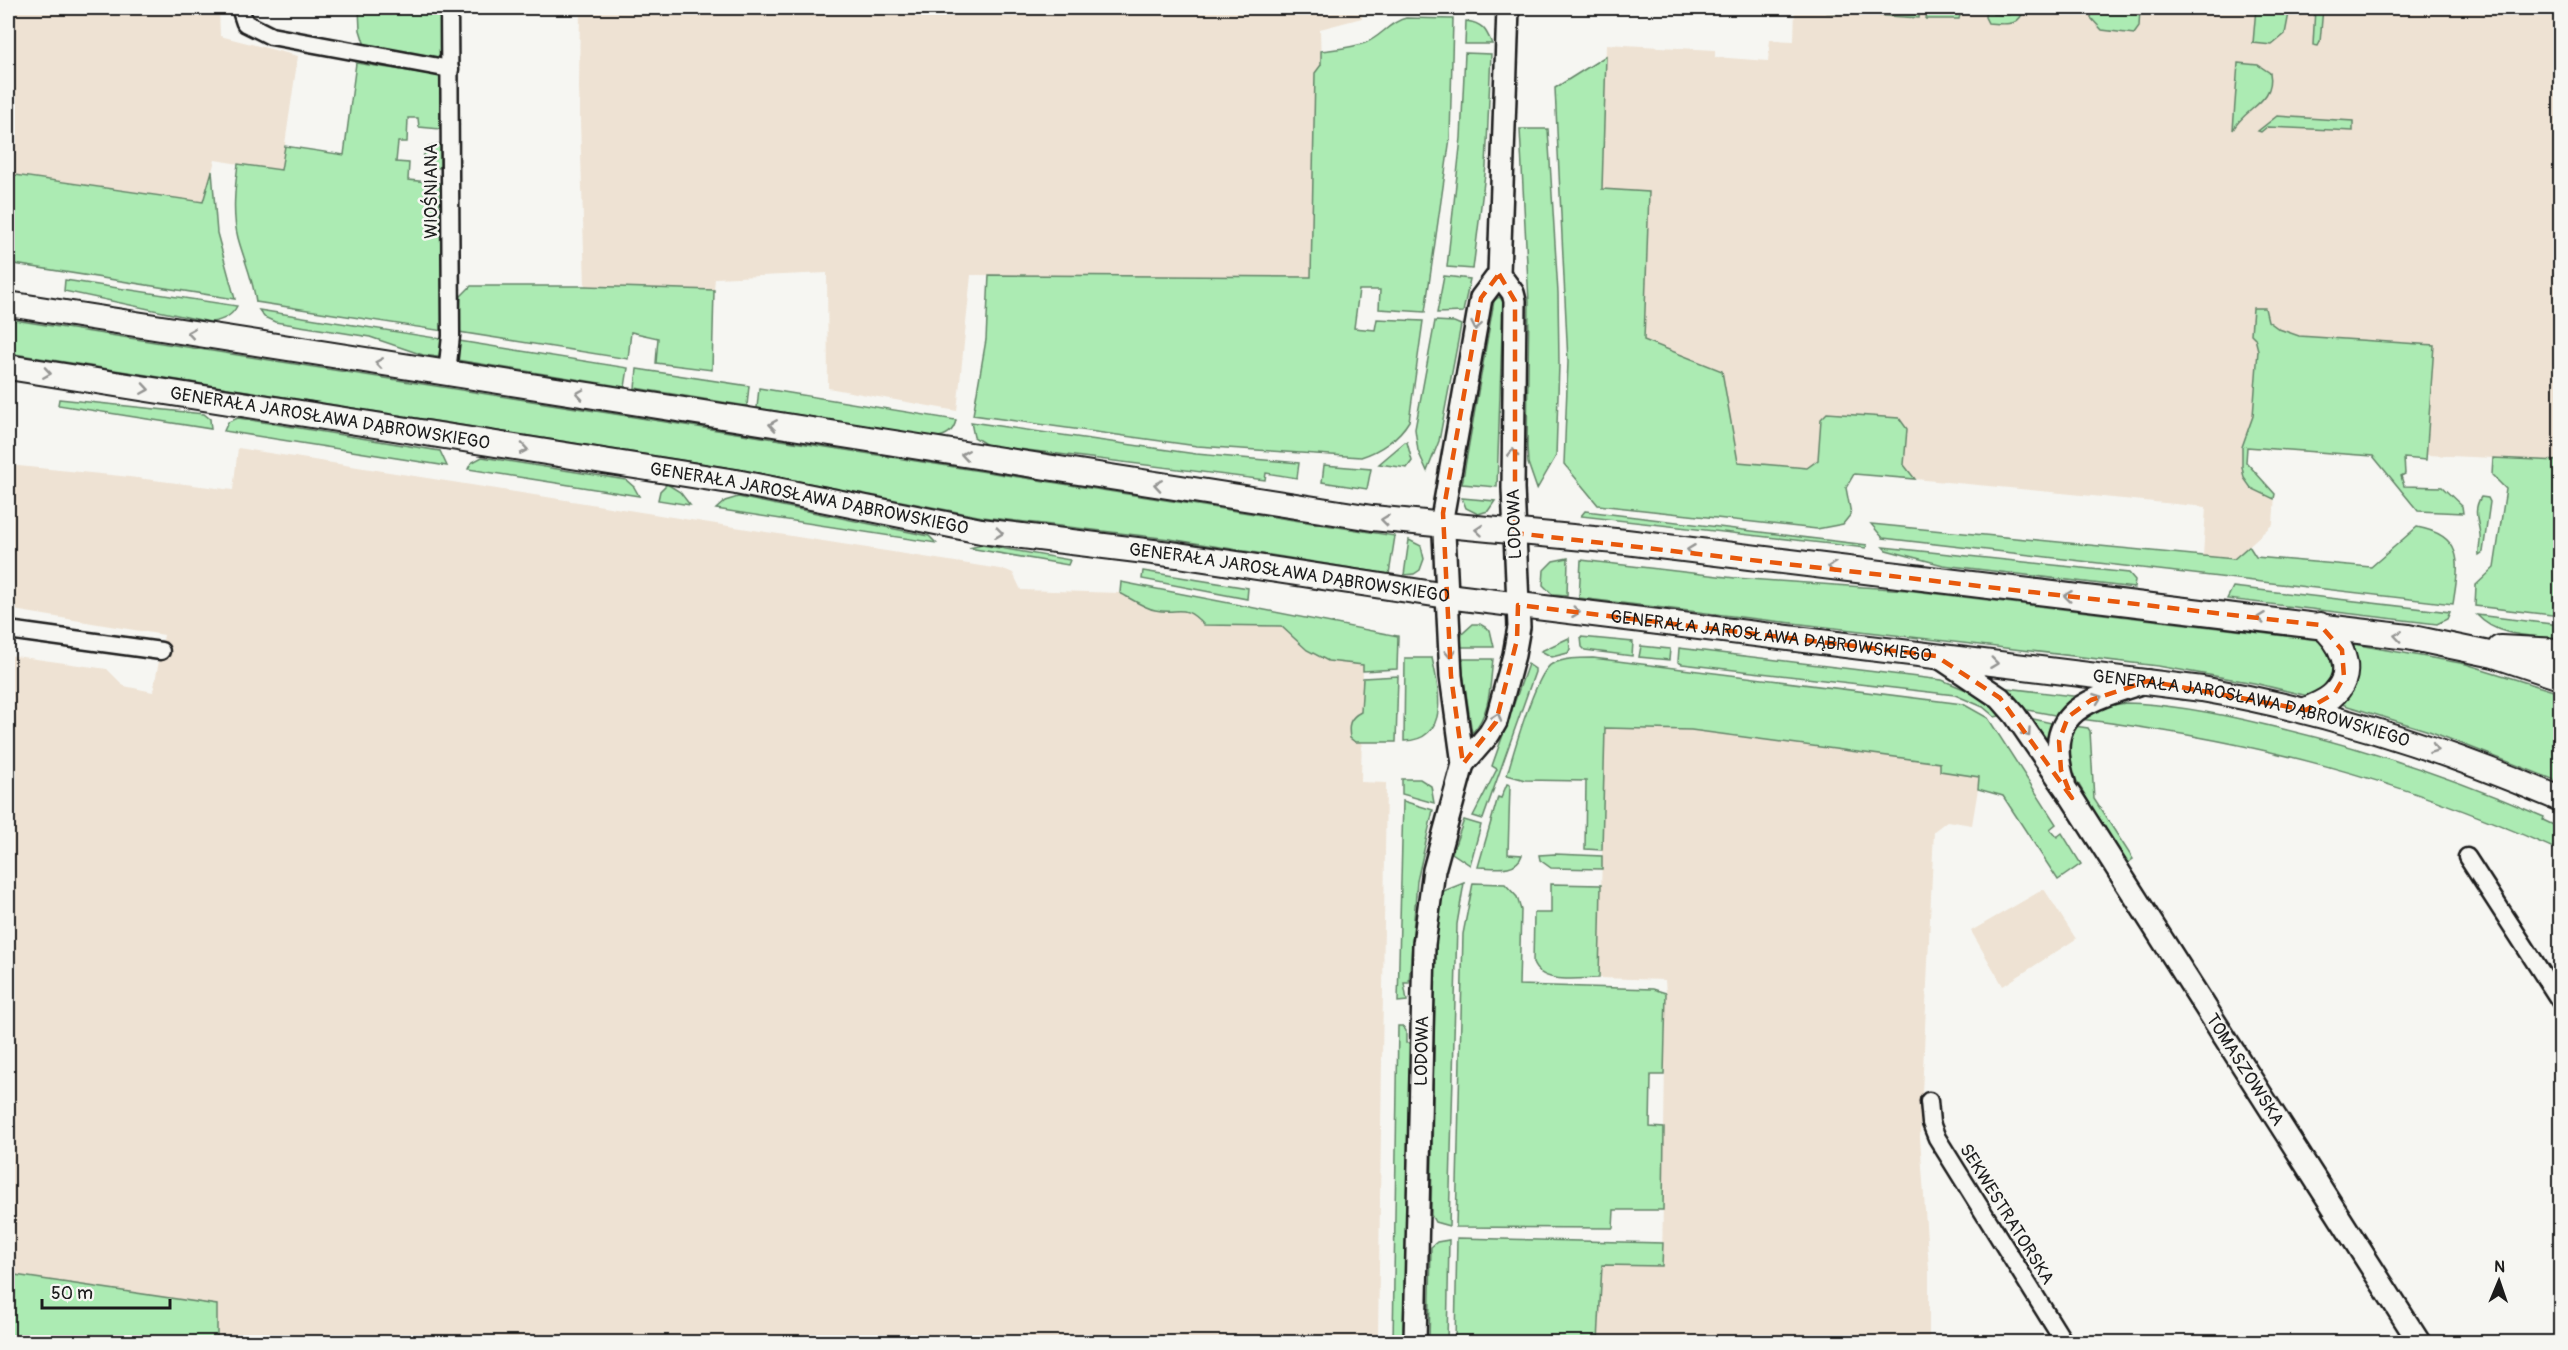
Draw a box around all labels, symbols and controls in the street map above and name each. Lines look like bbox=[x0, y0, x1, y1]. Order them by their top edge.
street label: WIOŚNIANA bbox=[420, 143, 443, 239]
one-way arrow bbox=[1470, 321, 1483, 331]
one-way arrow bbox=[186, 327, 196, 340]
one-way arrow bbox=[375, 357, 385, 370]
one-way arrow bbox=[43, 367, 52, 379]
one-way arrow bbox=[140, 382, 149, 394]
street label: GENERAŁA JAROSŁAWA DĄBROWSKIEGO bbox=[168, 382, 492, 455]
one-way arrow bbox=[575, 389, 584, 401]
one-way arrow bbox=[768, 419, 777, 431]
one-way arrow bbox=[519, 442, 528, 454]
one-way arrow bbox=[961, 449, 970, 461]
one-way arrow bbox=[1506, 449, 1519, 458]
street label: GENERAŁA JAROSŁAWA DĄBROWSKIEGO bbox=[648, 458, 970, 540]
one-way arrow bbox=[1153, 480, 1162, 492]
street label: LODOWA bbox=[1502, 488, 1527, 560]
one-way arrow bbox=[1380, 514, 1390, 527]
one-way arrow bbox=[1474, 523, 1483, 536]
one-way arrow bbox=[994, 527, 1004, 539]
street label: GENERAŁA JAROSŁAWA DĄBROWSKIEGO bbox=[1128, 538, 1451, 608]
one-way arrow bbox=[1687, 544, 1696, 557]
one-way arrow bbox=[1828, 561, 1837, 574]
one-way arrow bbox=[2063, 590, 2072, 602]
one-way arrow bbox=[1571, 605, 1581, 617]
street label: GENERAŁA JAROSŁAWA DĄBROWSKIEGO bbox=[1609, 605, 1933, 668]
one-way arrow bbox=[2257, 612, 2266, 625]
one-way arrow bbox=[2393, 630, 2402, 642]
one-way arrow bbox=[1444, 650, 1456, 659]
one-way arrow bbox=[1989, 656, 1998, 668]
street label: GENERAŁA JAROSŁAWA DĄBROWSKIEGO bbox=[2091, 665, 2412, 753]
one-way arrow bbox=[2092, 692, 2103, 705]
one-way arrow bbox=[1489, 712, 1502, 723]
one-way arrow bbox=[2020, 727, 2031, 738]
one-way arrow bbox=[2428, 741, 2439, 754]
street label: TOMASZOWSKA bbox=[2201, 1009, 2289, 1131]
street label: LODOWA bbox=[1410, 1015, 1434, 1086]
street label: SEKWESTRATORSKA bbox=[1954, 1140, 2059, 1289]
north arrow bbox=[2469, 1251, 2529, 1311]
text: N bbox=[2494, 1257, 2505, 1277]
scale bar bbox=[42, 1272, 170, 1310]
text: 50 m bbox=[51, 1282, 93, 1305]

